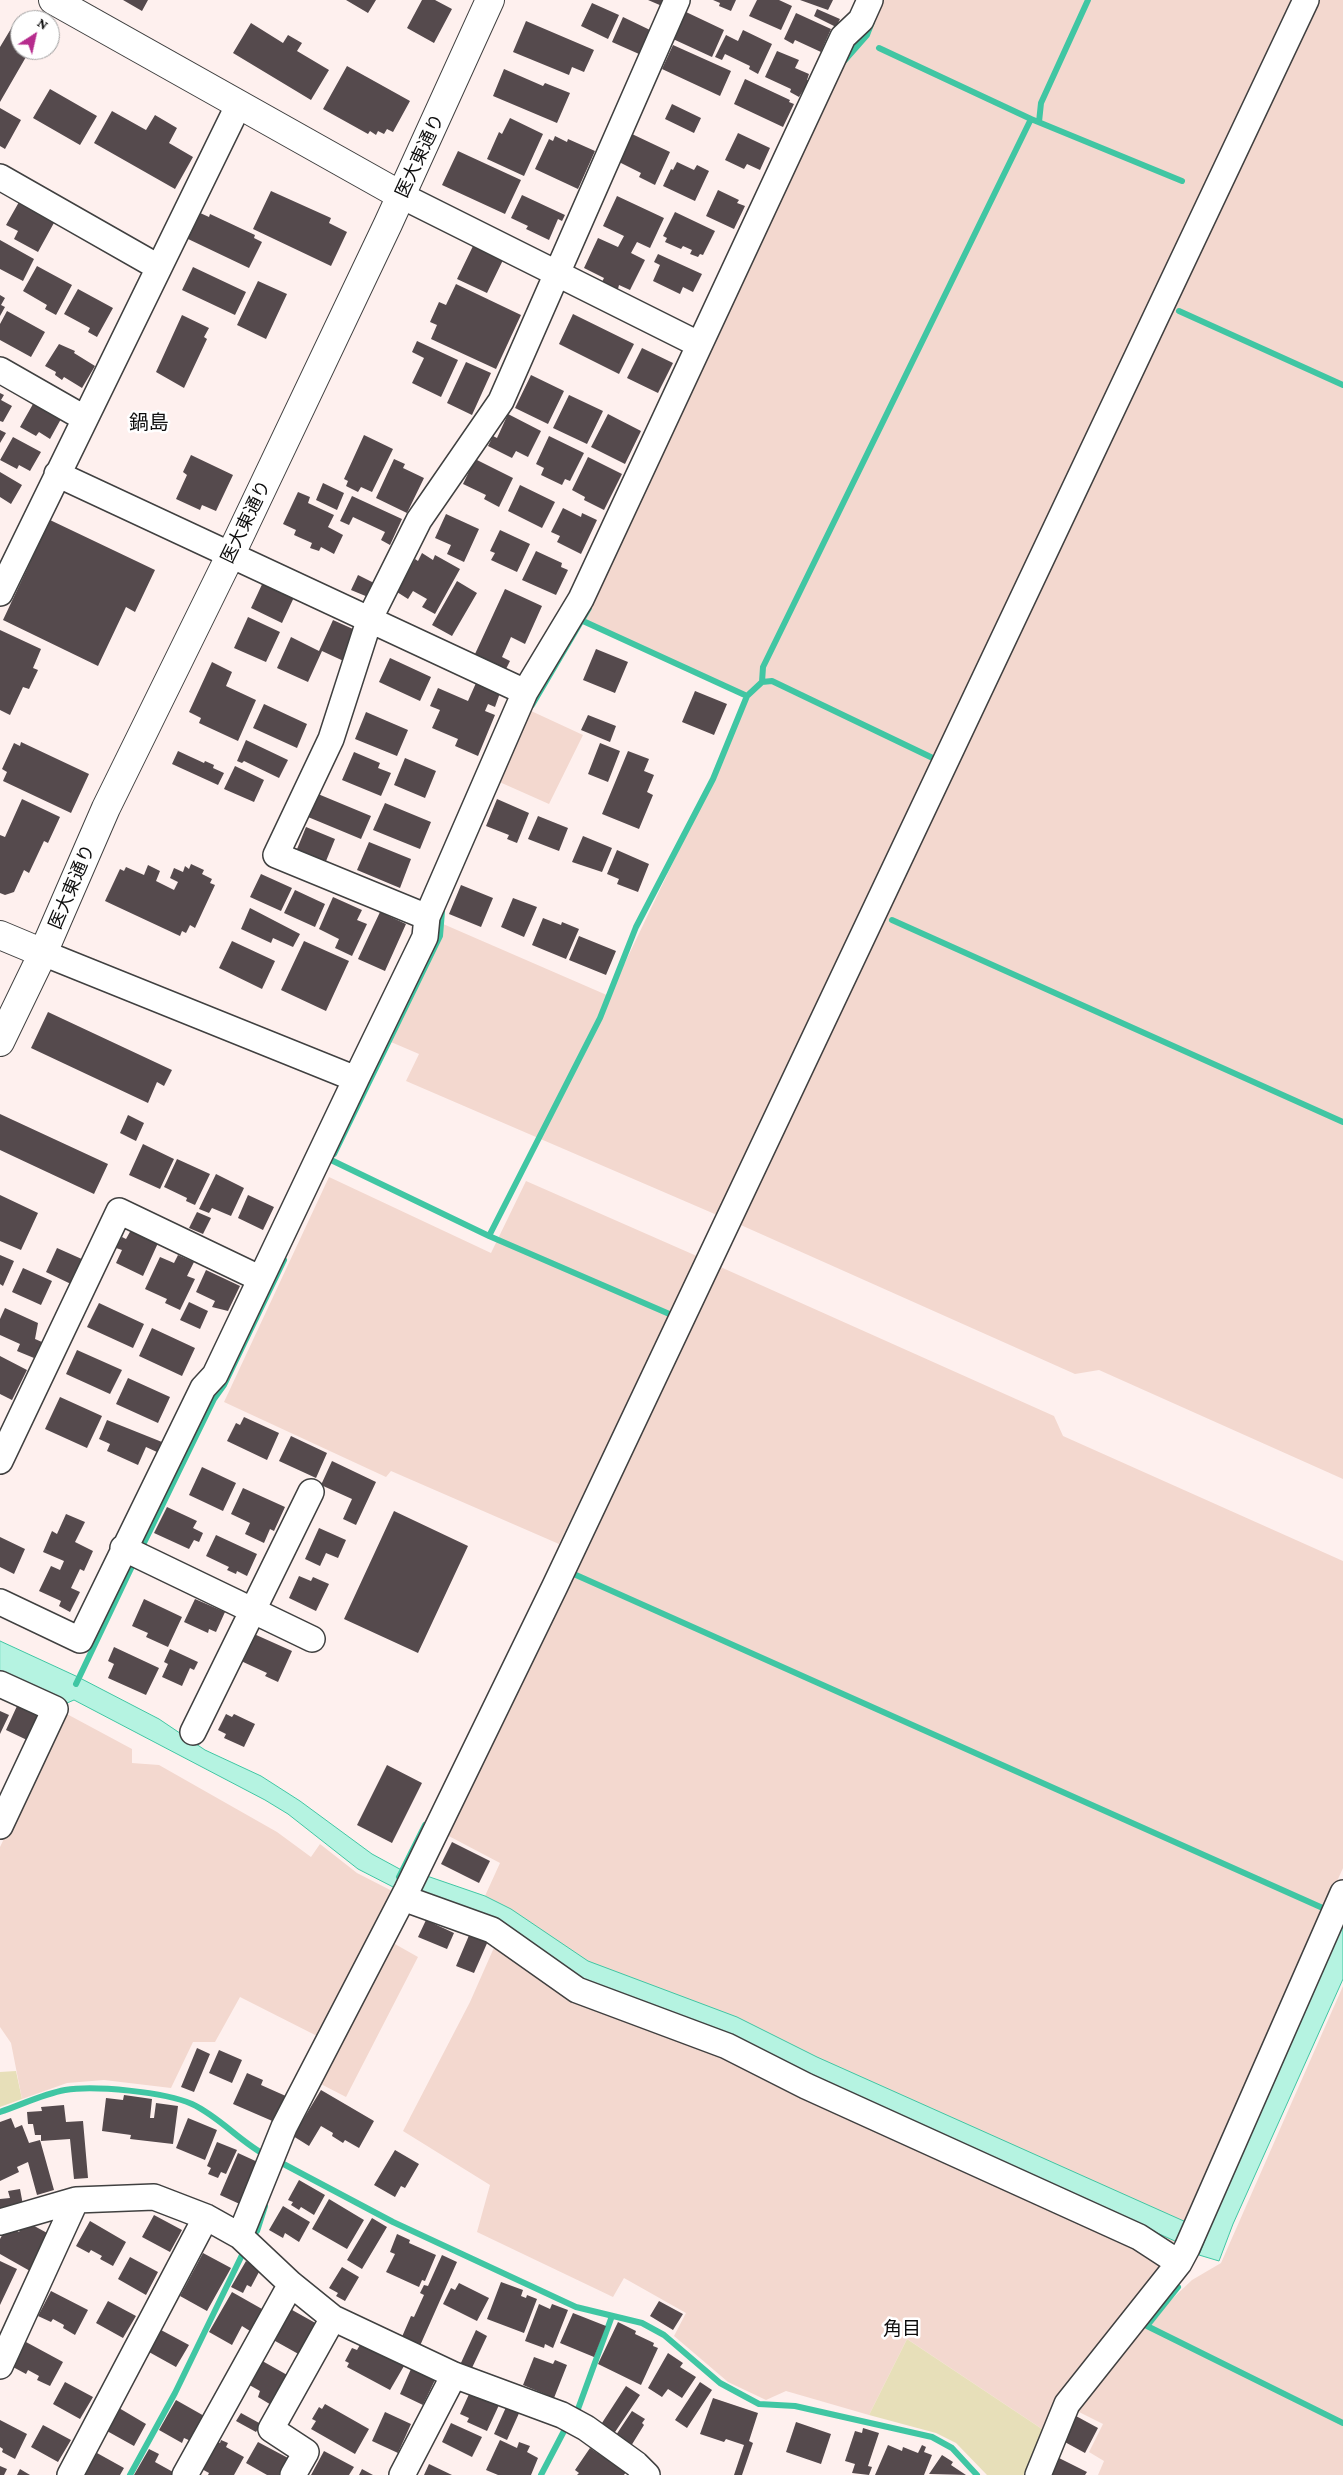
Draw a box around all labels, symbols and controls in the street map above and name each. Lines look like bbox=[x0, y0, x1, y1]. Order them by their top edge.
north arrow bbox=[10, 10, 60, 60]
text: N bbox=[35, 14, 52, 33]
street label: 医大東通り bbox=[391, 111, 449, 201]
district label: 鍋島 bbox=[129, 411, 169, 435]
street label: 医大東通り bbox=[217, 477, 275, 567]
street label: 医大東通り bbox=[44, 841, 100, 933]
district label: 角目 bbox=[883, 2318, 921, 2340]

